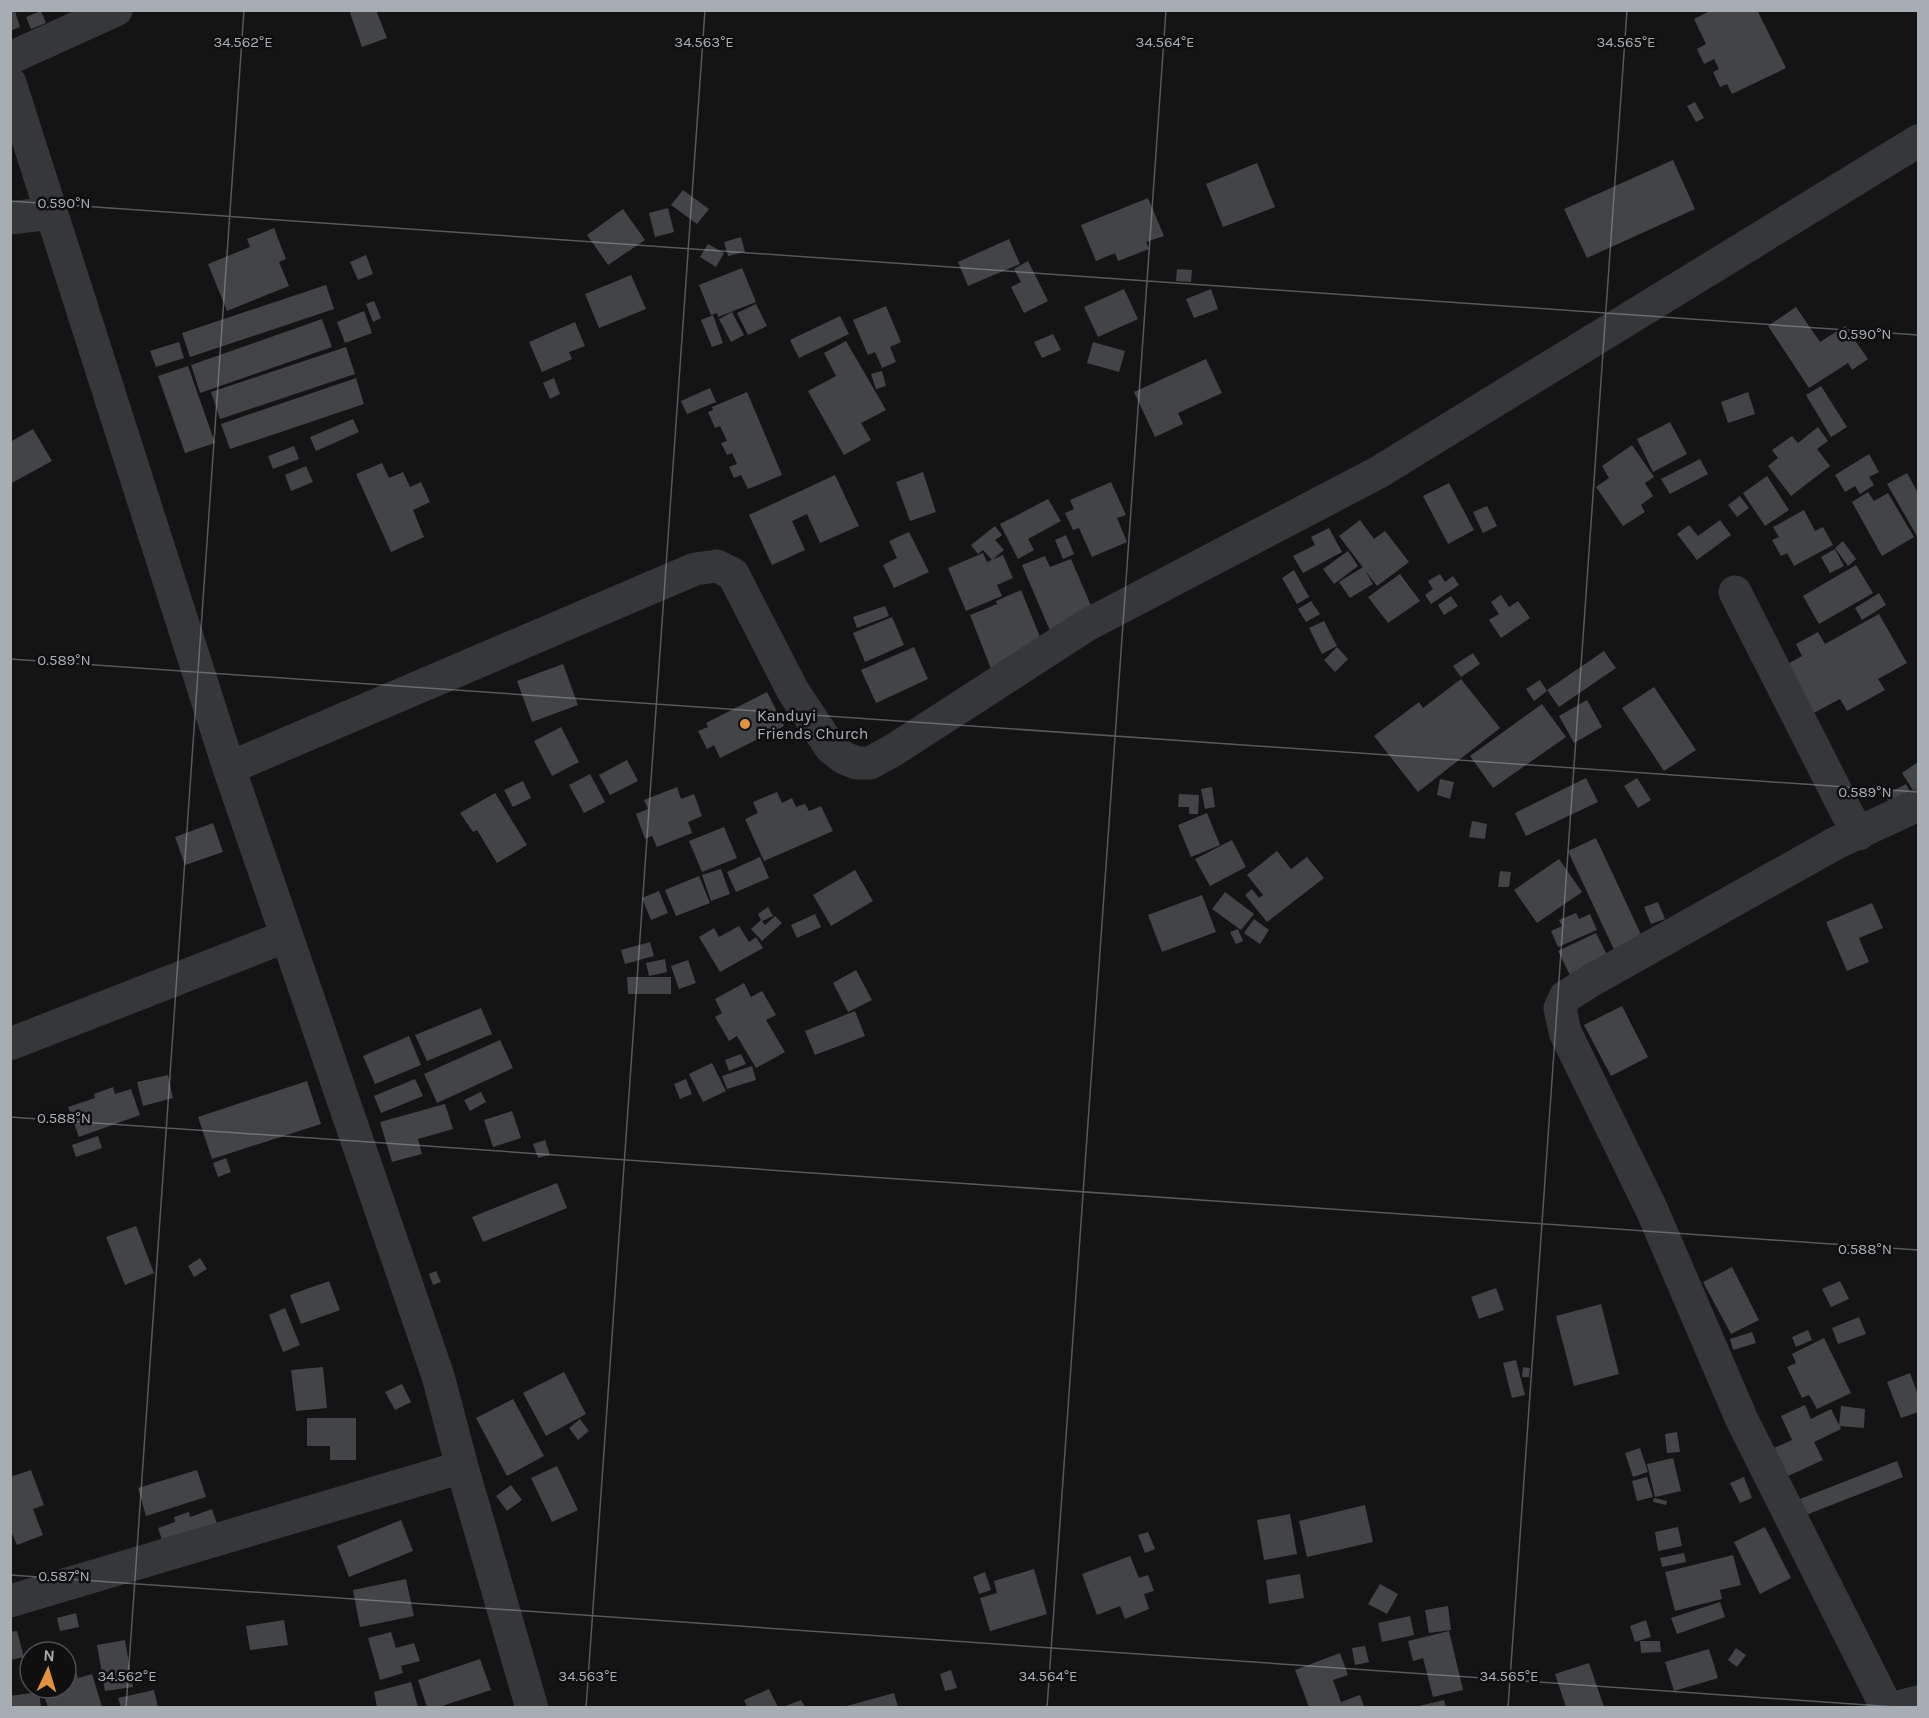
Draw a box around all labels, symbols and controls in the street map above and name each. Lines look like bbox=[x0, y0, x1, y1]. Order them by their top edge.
text: 34.562°E bbox=[213, 33, 273, 51]
text: 34.563°E bbox=[674, 33, 734, 51]
text: 34.564°E bbox=[1136, 33, 1194, 51]
text: 34.565°E bbox=[1597, 33, 1655, 51]
text: 0.590°N bbox=[37, 194, 91, 212]
text: 0.590°N bbox=[1838, 325, 1892, 343]
text: 0.589°N bbox=[37, 651, 91, 669]
place label: Kanduyi Friends Church bbox=[757, 706, 868, 743]
marker: Kanduyi Friends Church bbox=[738, 717, 752, 731]
text: 0.589°N bbox=[1838, 783, 1892, 801]
text: 0.588°N bbox=[37, 1109, 91, 1127]
text: 0.588°N bbox=[1838, 1240, 1892, 1258]
text: 0.587°N bbox=[38, 1567, 90, 1585]
north arrow bbox=[18, 1640, 78, 1700]
text: N bbox=[43, 1646, 55, 1665]
text: 34.562°E bbox=[97, 1667, 157, 1685]
text: 34.563°E bbox=[558, 1667, 618, 1685]
text: 34.564°E bbox=[1019, 1667, 1077, 1685]
text: 34.565°E bbox=[1480, 1667, 1538, 1685]

